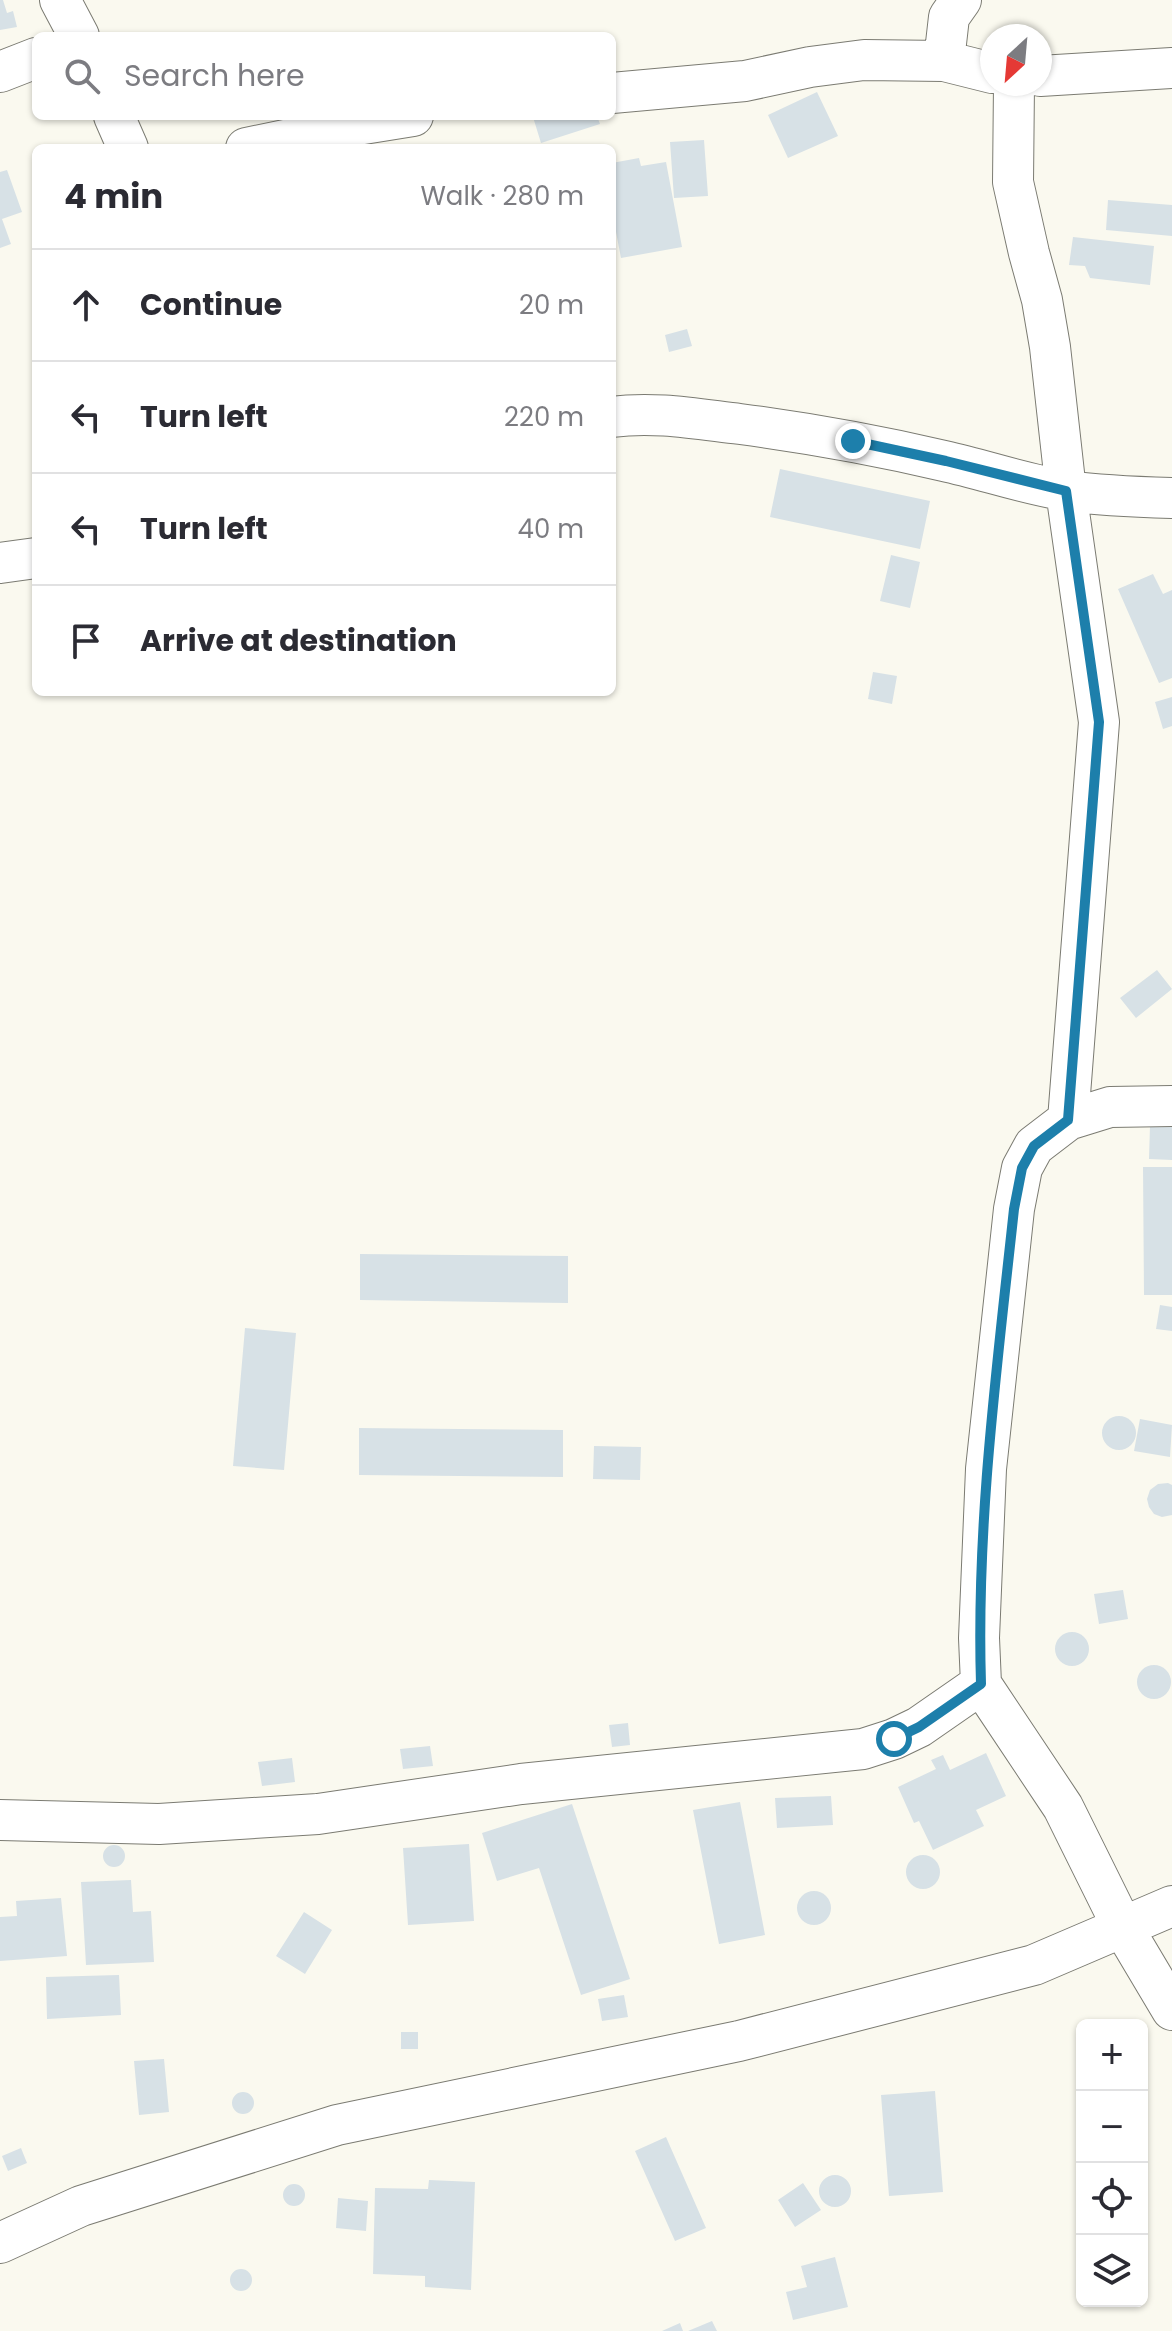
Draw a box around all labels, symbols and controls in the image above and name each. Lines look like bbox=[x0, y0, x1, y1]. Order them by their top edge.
north arrow bbox=[980, 24, 1052, 96]
search box bbox=[32, 32, 616, 120]
icon: search bbox=[60, 54, 104, 98]
text: Search here bbox=[124, 54, 305, 97]
text: 4 min bbox=[64, 172, 163, 220]
text: Walk · 280 m bbox=[420, 178, 584, 214]
icon: ahead bbox=[64, 283, 108, 327]
text: Continue bbox=[140, 283, 282, 326]
text: 20 m bbox=[519, 287, 584, 323]
icon: left bbox=[64, 395, 108, 439]
text: Turn left bbox=[140, 395, 268, 438]
text: 220 m bbox=[504, 399, 584, 435]
route end bbox=[835, 423, 871, 459]
icon: left bbox=[64, 507, 108, 551]
text: Turn left bbox=[140, 507, 268, 550]
text: 40 m bbox=[518, 511, 584, 547]
icon: arrive bbox=[64, 619, 108, 663]
text: Arrive at destination bbox=[140, 619, 457, 662]
route start bbox=[876, 1721, 912, 1757]
map controls bbox=[1076, 2019, 1148, 2307]
button: + bbox=[1076, 2019, 1148, 2091]
button: − bbox=[1076, 2091, 1148, 2163]
button: locate bbox=[1076, 2163, 1148, 2235]
button: layers bbox=[1076, 2235, 1148, 2307]

